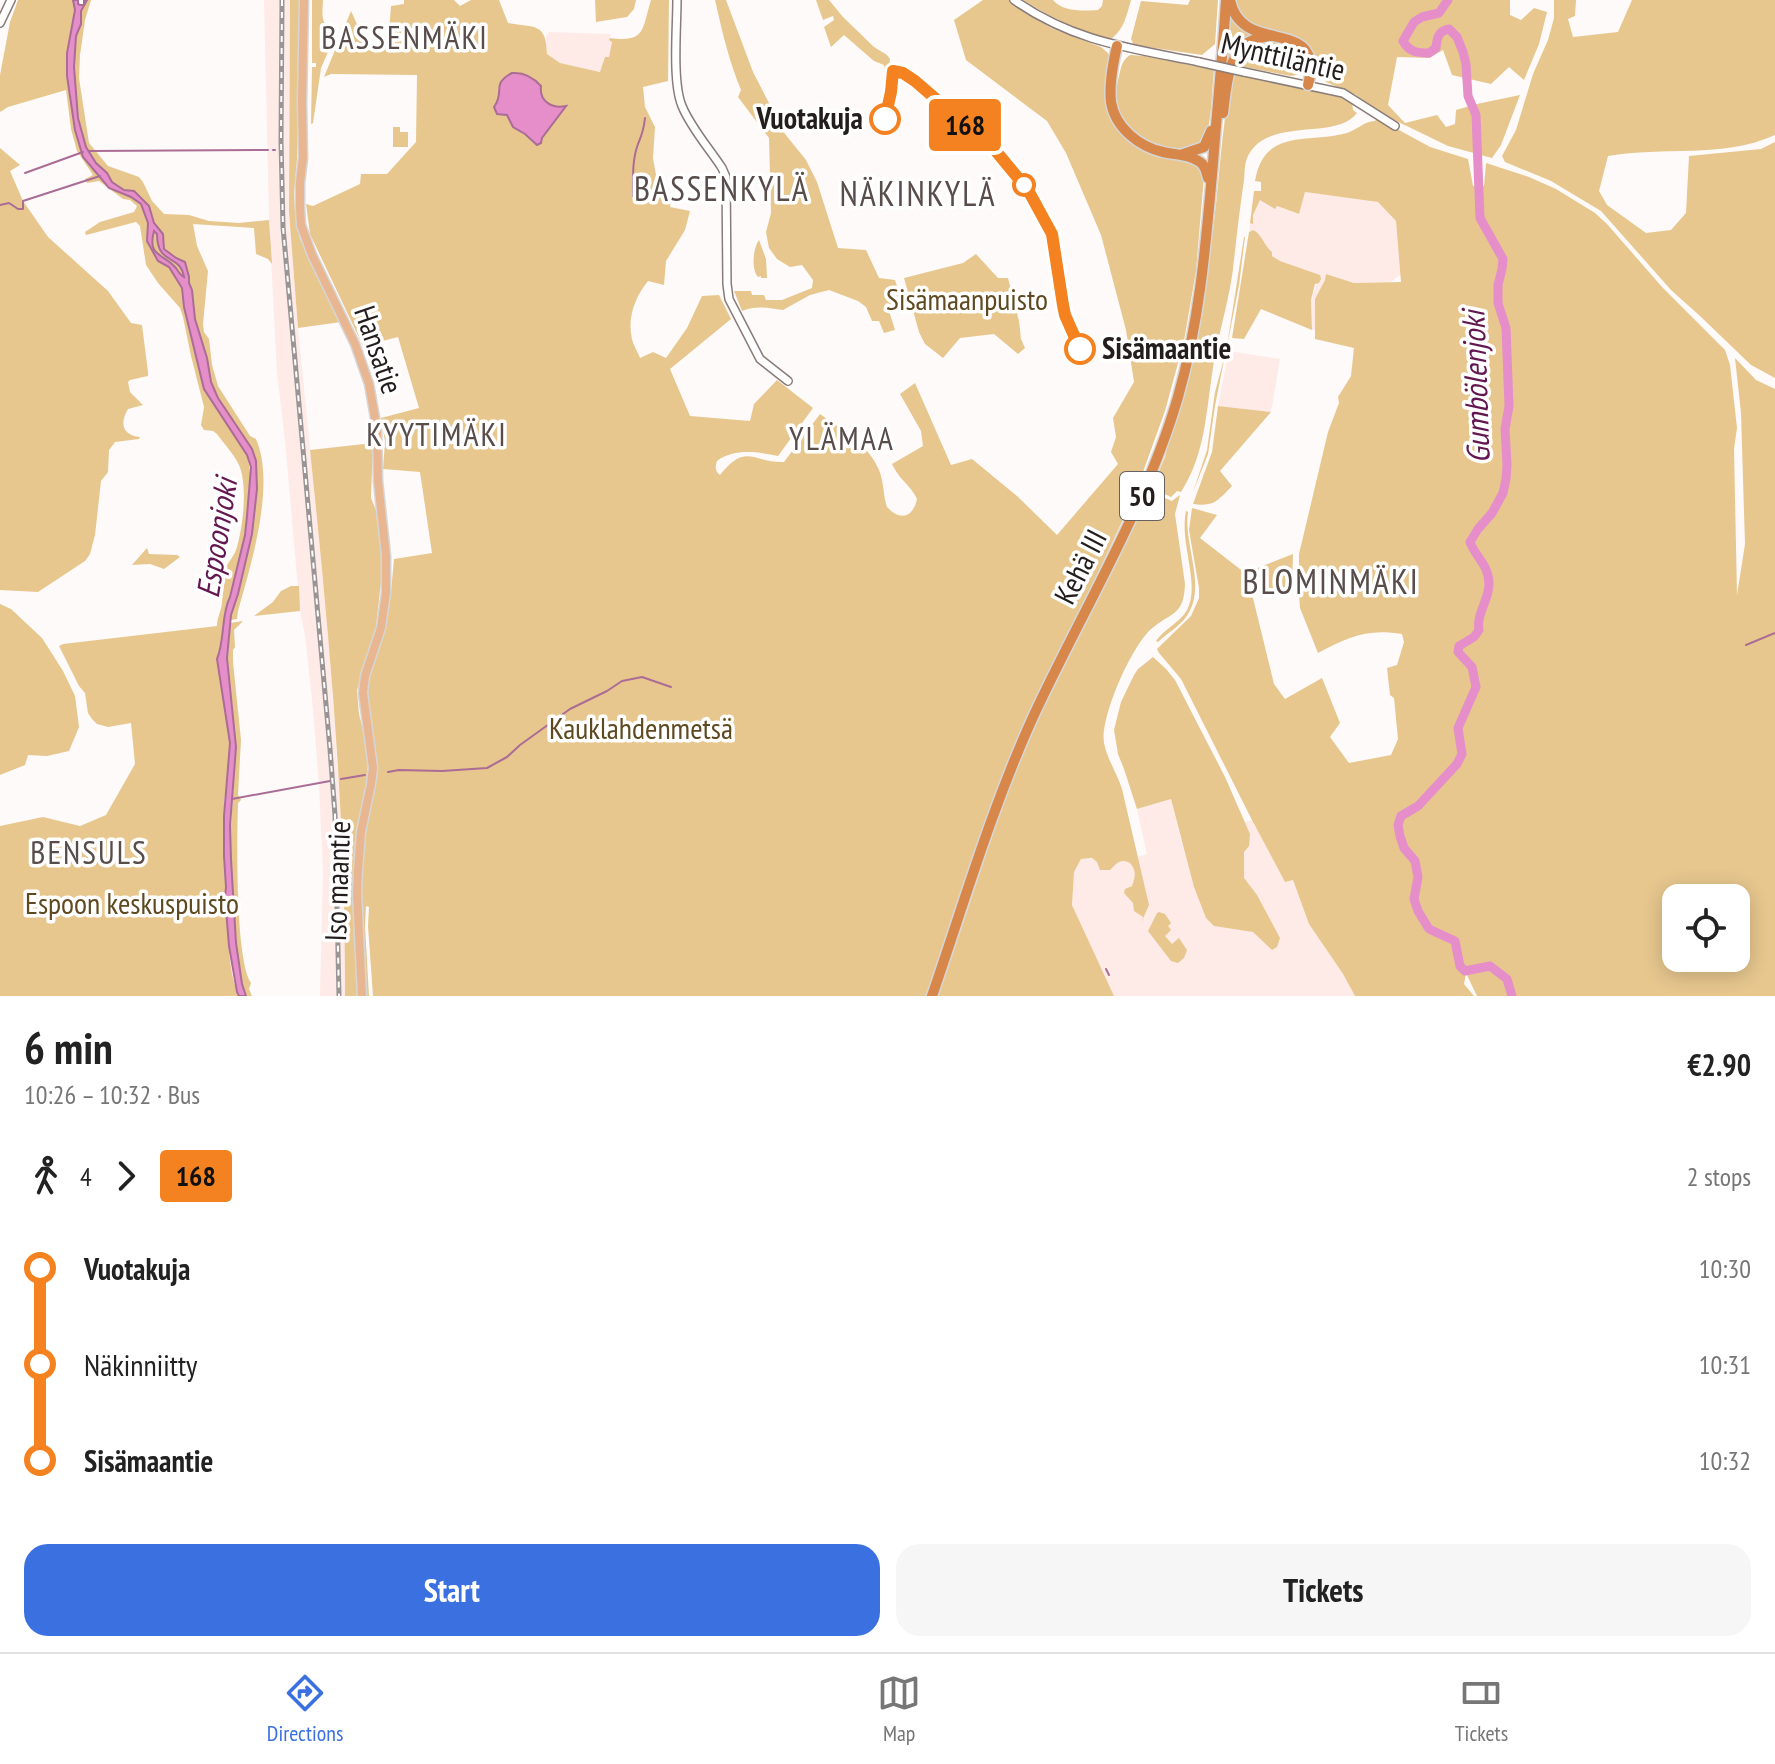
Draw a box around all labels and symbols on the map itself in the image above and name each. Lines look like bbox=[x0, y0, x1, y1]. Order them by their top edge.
district label: BASSENMÄKI bbox=[321, 16, 489, 58]
street label: Mynttiläntie bbox=[1218, 22, 1349, 89]
place label: Vuotakuja bbox=[756, 98, 863, 137]
line badge: 168 bbox=[919, 99, 1011, 151]
marker: Vuotakuja bbox=[870, 104, 900, 134]
district label: BASSENKYLÄ bbox=[634, 166, 810, 210]
district label: NÄKINKYLÄ bbox=[839, 171, 997, 215]
unlabelled marker bbox=[1013, 174, 1035, 196]
park label: Sisämaanpuisto bbox=[886, 279, 1048, 318]
street label: Hansatie bbox=[346, 300, 413, 399]
water label: Gumbölenjoki bbox=[1451, 306, 1499, 464]
place label: Sisämaantie bbox=[1102, 328, 1231, 367]
marker: Sisämaantie bbox=[1065, 334, 1095, 364]
district label: KYYTIMÄKI bbox=[366, 413, 508, 455]
district label: YLÄMAA bbox=[789, 417, 895, 459]
water label: Espoonjoki bbox=[186, 471, 247, 601]
road number: 50 bbox=[1120, 472, 1164, 520]
street label: Kehä III bbox=[1044, 522, 1115, 610]
district label: BLOMINMÄKI bbox=[1242, 559, 1420, 603]
park label: Kauklahdenmetsä bbox=[549, 708, 733, 747]
street label: Iso maantie bbox=[315, 820, 358, 942]
district label: BENSULS bbox=[30, 831, 148, 873]
park label: Espoon keskuspuisto bbox=[25, 883, 239, 922]

